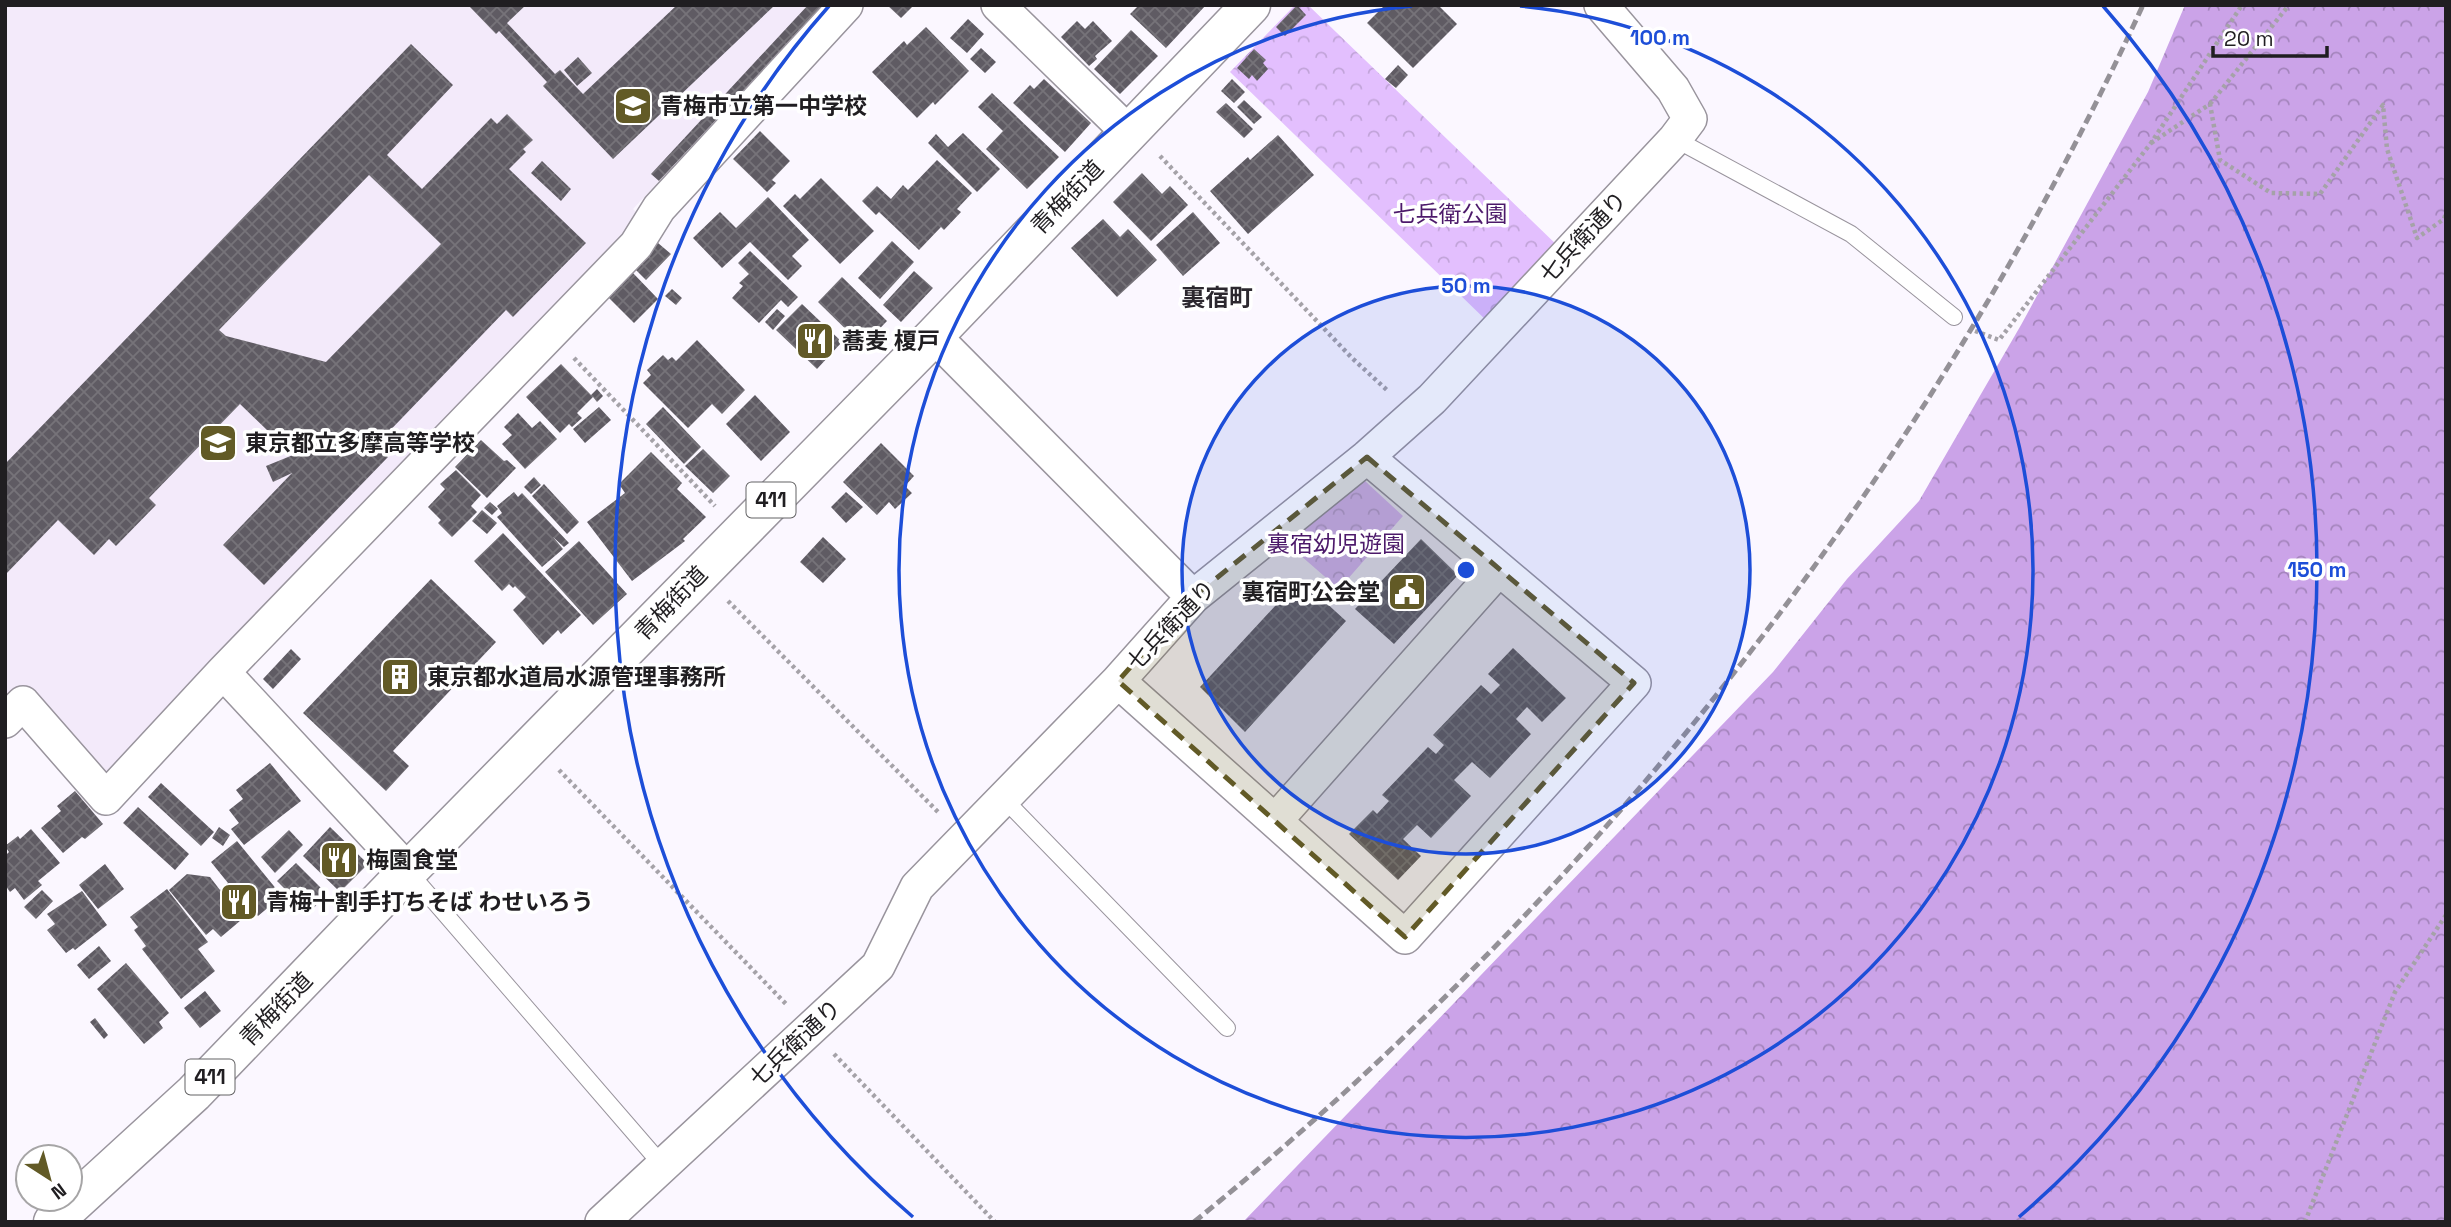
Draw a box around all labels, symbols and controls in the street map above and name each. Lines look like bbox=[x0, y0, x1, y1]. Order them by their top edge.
scale bar bbox=[2213, 14, 2327, 58]
text: 100 m bbox=[1630, 24, 1690, 51]
text: 20 m bbox=[2224, 25, 2274, 52]
school or university icon: 青梅市立第一中学校 bbox=[612, 85, 654, 127]
place label: 青梅市立第一中学校 bbox=[660, 91, 867, 121]
street label: 青梅街道 bbox=[1024, 153, 1110, 241]
street label: 七兵衛通り bbox=[1533, 185, 1633, 289]
park label: 七兵衛公園 bbox=[1393, 199, 1508, 229]
text: 50 m bbox=[1441, 272, 1491, 299]
district label: 裏宿町 bbox=[1181, 282, 1253, 313]
restaurant icon: 蕎麦 榎戸 bbox=[794, 320, 836, 362]
place label: 蕎麦 榎戸 bbox=[842, 326, 940, 356]
school or university icon: 東京都立多摩高等学校 bbox=[197, 422, 239, 464]
place label: 東京都立多摩高等学校 bbox=[245, 428, 475, 458]
road number: 411 bbox=[746, 482, 796, 518]
park label: 裏宿幼児遊園 bbox=[1267, 529, 1405, 559]
text: 150 m bbox=[2288, 556, 2346, 583]
centre of rings bbox=[1454, 558, 1478, 582]
street label: 青梅街道 bbox=[628, 559, 714, 647]
public building icon: 裏宿町公会堂 bbox=[1386, 571, 1428, 613]
street label: 七兵衛通り bbox=[1120, 573, 1222, 677]
place label: 裏宿町公会堂 bbox=[1242, 577, 1380, 607]
building icon: 東京都水道局水源管理事務所 bbox=[379, 656, 421, 698]
place label: 東京都水道局水源管理事務所 bbox=[427, 662, 726, 692]
restaurant icon: 梅園食堂 bbox=[318, 839, 360, 881]
place label: 梅園食堂 bbox=[366, 845, 458, 875]
restaurant icon: 青梅十割手打ちそば わせいろう bbox=[218, 881, 260, 923]
place label: 青梅十割手打ちそば わせいろう bbox=[266, 887, 594, 917]
street label: 青梅街道 bbox=[233, 965, 319, 1053]
street label: 七兵衛通り bbox=[743, 993, 847, 1093]
road number: 411 bbox=[186, 1060, 234, 1094]
north arrow bbox=[14, 1143, 84, 1213]
text: N bbox=[46, 1177, 71, 1205]

